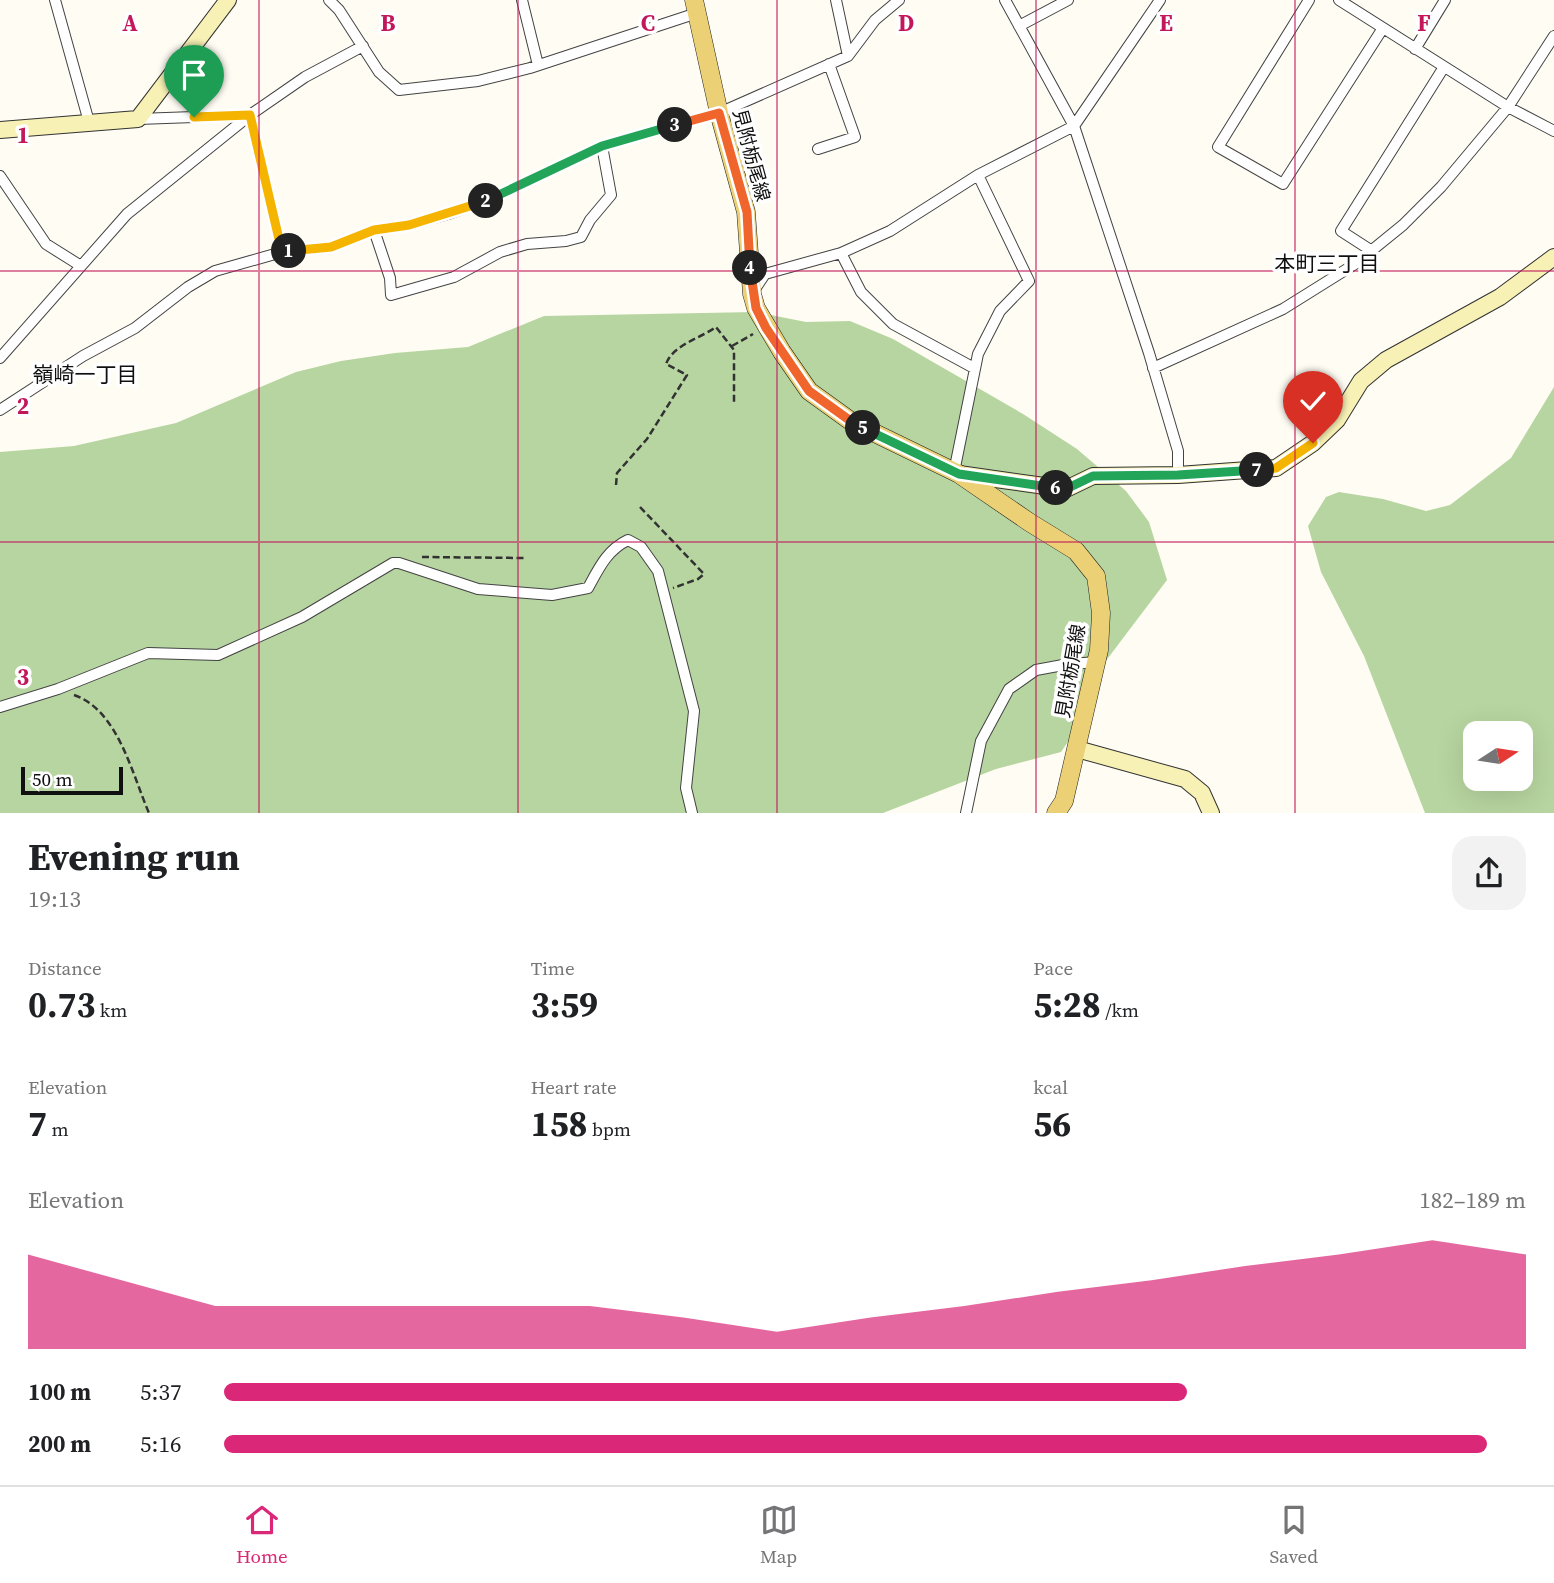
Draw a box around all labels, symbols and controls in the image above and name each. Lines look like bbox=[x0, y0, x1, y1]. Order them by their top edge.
text: A bbox=[122, 7, 138, 39]
text: B bbox=[381, 7, 396, 39]
text: C bbox=[641, 7, 655, 39]
text: D bbox=[898, 7, 914, 39]
text: E bbox=[1159, 7, 1173, 39]
text: F bbox=[1417, 7, 1431, 39]
pin bbox=[164, 45, 224, 117]
icon: arrive bbox=[175, 56, 213, 94]
street label: 見附栃尾線 bbox=[727, 106, 777, 204]
pin: 3 bbox=[658, 108, 692, 142]
text: 3 bbox=[669, 111, 680, 137]
text: 1 bbox=[17, 119, 29, 151]
pin: 2 bbox=[468, 184, 504, 218]
text: 2 bbox=[480, 187, 491, 213]
pin: 1 bbox=[272, 233, 306, 268]
text: 1 bbox=[283, 237, 294, 263]
district label: 本町三丁目 bbox=[1275, 249, 1380, 278]
pin: 4 bbox=[732, 250, 768, 286]
text: 4 bbox=[744, 254, 755, 280]
district label: 嶺崎一丁目 bbox=[33, 360, 138, 389]
pin bbox=[1283, 371, 1343, 443]
icon: check bbox=[1294, 382, 1332, 420]
text: 2 bbox=[17, 390, 29, 422]
pin: 5 bbox=[846, 410, 880, 446]
text: 5 bbox=[857, 414, 868, 440]
pin: 7 bbox=[1240, 452, 1274, 488]
text: 7 bbox=[1251, 456, 1262, 482]
pin: 6 bbox=[1038, 470, 1074, 505]
text: 6 bbox=[1050, 474, 1061, 500]
street label: 見附栃尾線 bbox=[1049, 622, 1091, 720]
text: 3 bbox=[17, 661, 29, 693]
north arrow bbox=[1463, 721, 1533, 791]
map controls bbox=[1463, 721, 1533, 791]
scale bar bbox=[21, 764, 122, 796]
text: 50 m bbox=[32, 766, 73, 792]
text: Evening run bbox=[28, 831, 240, 883]
button: share bbox=[1452, 836, 1526, 910]
text: 19:13 bbox=[28, 883, 81, 915]
text: Distance bbox=[28, 955, 102, 981]
text: Time bbox=[531, 955, 575, 981]
text: Pace bbox=[1033, 955, 1073, 981]
text: 0.73 bbox=[28, 981, 95, 1029]
text: 3:59 bbox=[531, 981, 598, 1029]
text: 5:28 bbox=[1033, 981, 1101, 1029]
text: km bbox=[95, 997, 127, 1023]
text: /km bbox=[1101, 997, 1139, 1023]
text: Elevation bbox=[28, 1074, 107, 1100]
text: Heart rate bbox=[531, 1074, 617, 1100]
text: kcal bbox=[1033, 1074, 1068, 1100]
text: 7 bbox=[28, 1100, 47, 1148]
text: 158 bbox=[531, 1100, 588, 1148]
text: 56 bbox=[1033, 1100, 1071, 1148]
text: m bbox=[47, 1116, 69, 1142]
text: bpm bbox=[588, 1116, 631, 1142]
text: Elevation bbox=[28, 1184, 124, 1216]
text: 182–189 m bbox=[1419, 1184, 1526, 1216]
text: 100 m bbox=[28, 1376, 91, 1408]
text: 5:37 bbox=[140, 1376, 181, 1408]
text: 200 m bbox=[28, 1428, 91, 1460]
text: 5:16 bbox=[140, 1428, 181, 1460]
tab: Home bbox=[236, 1501, 288, 1569]
tab: Map bbox=[760, 1501, 798, 1569]
tab: Saved bbox=[1269, 1501, 1318, 1569]

